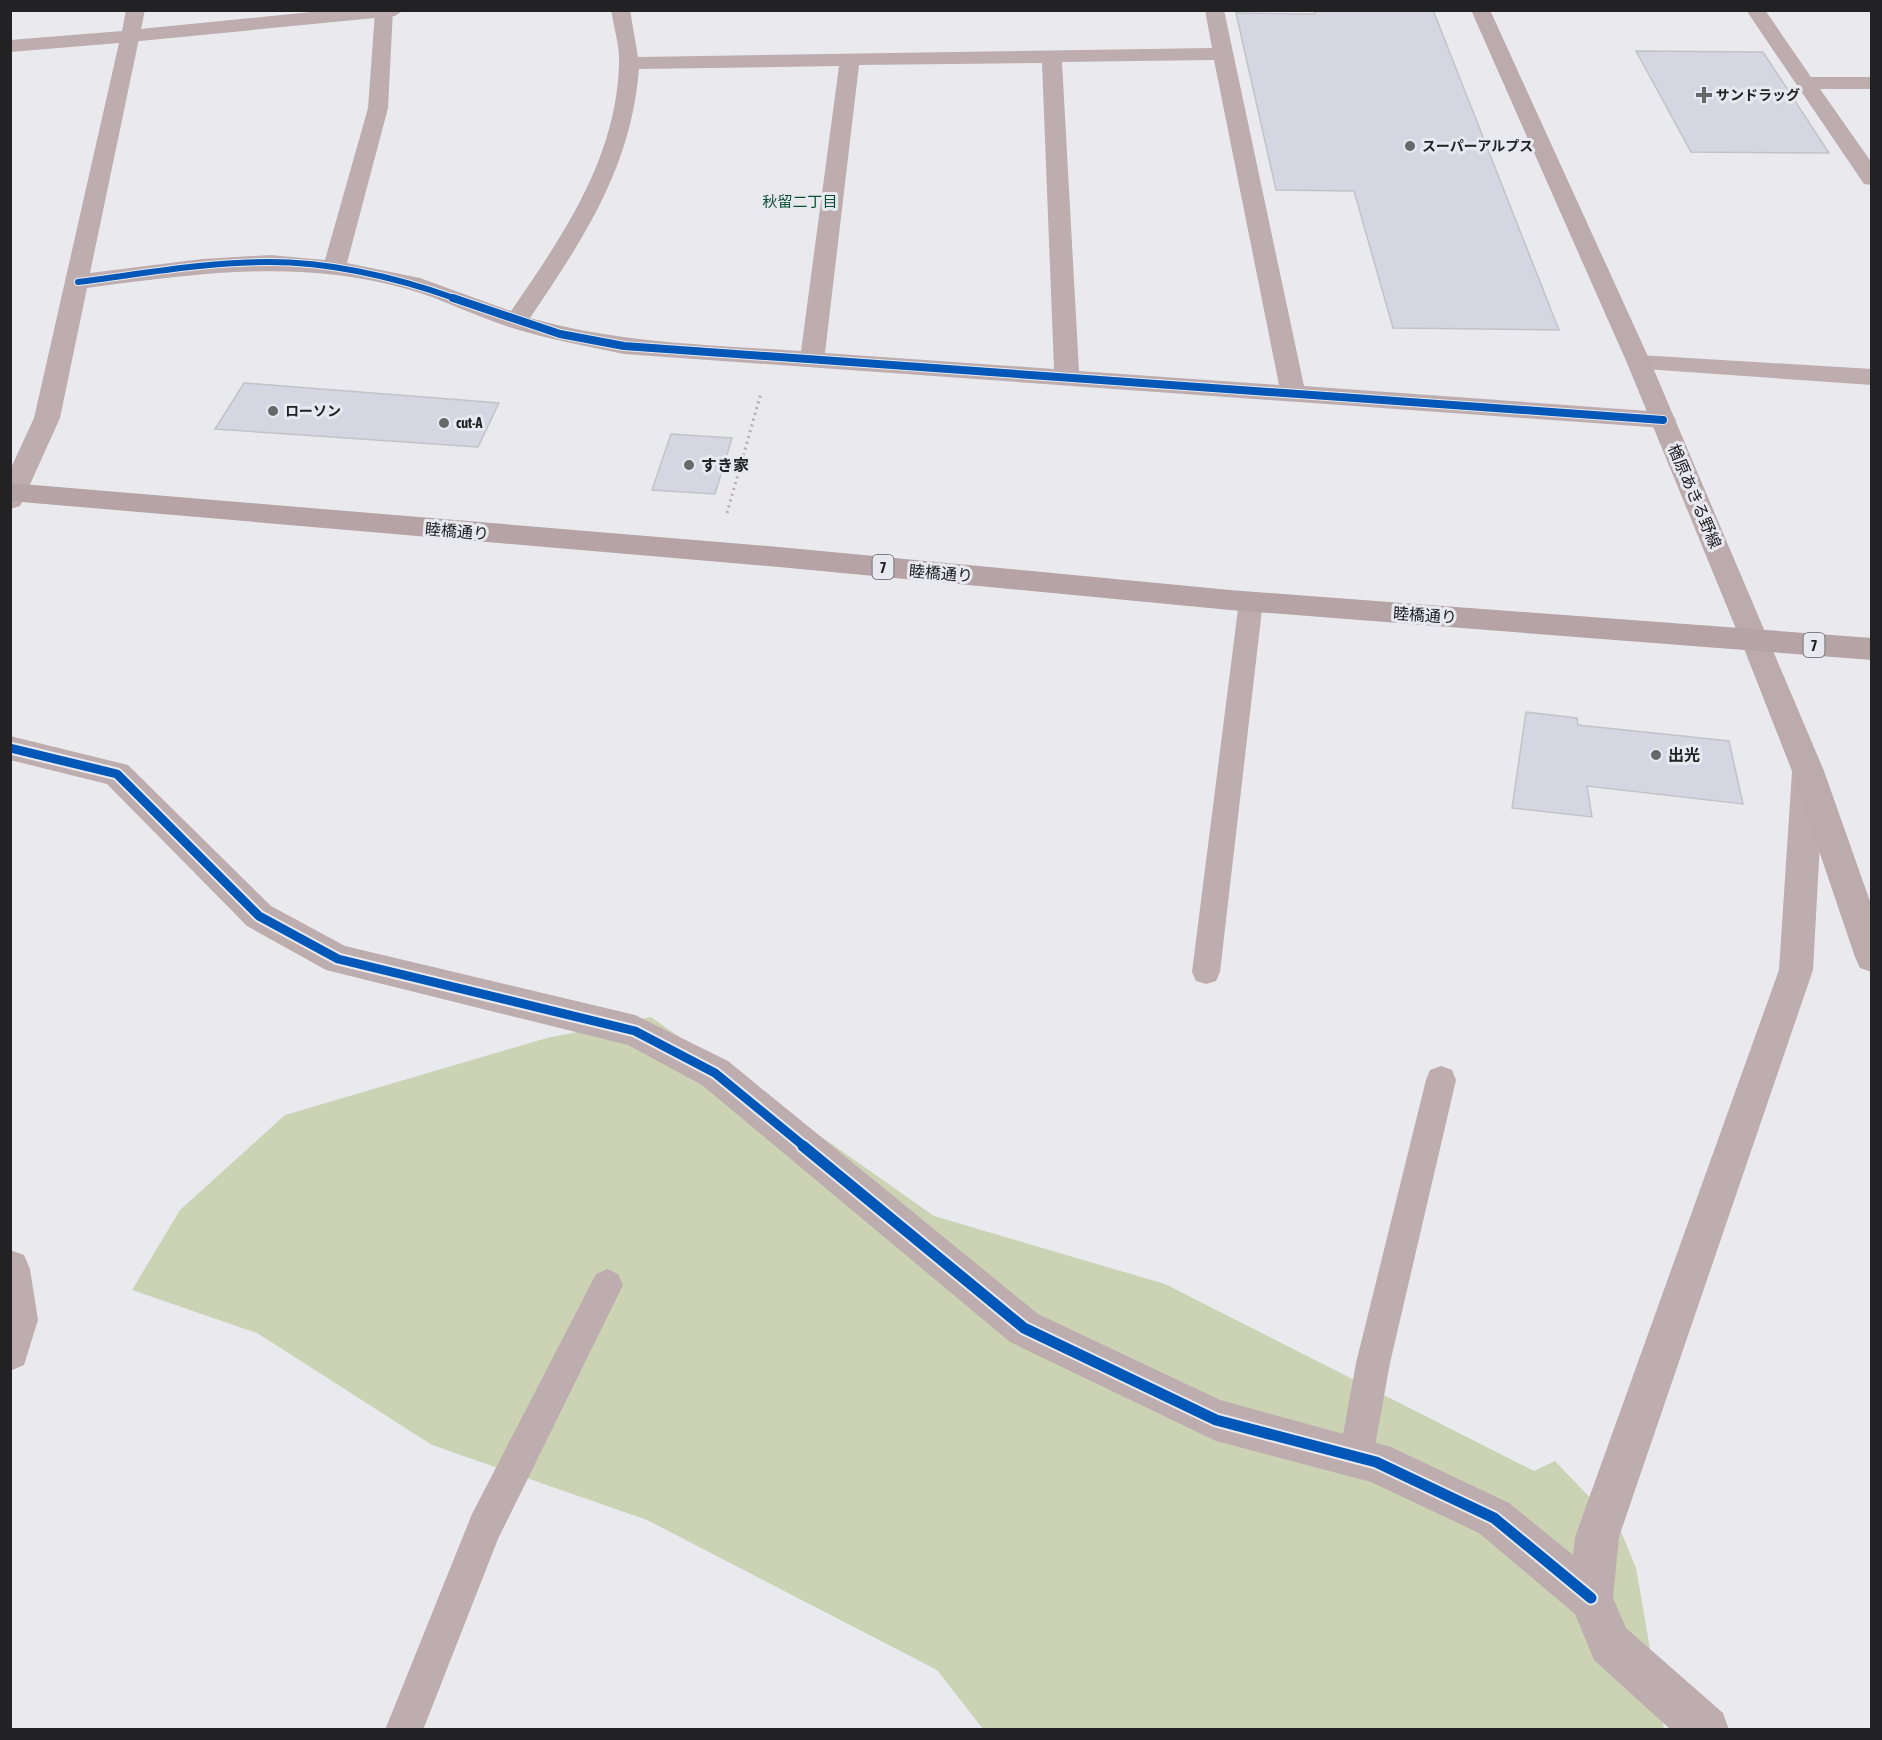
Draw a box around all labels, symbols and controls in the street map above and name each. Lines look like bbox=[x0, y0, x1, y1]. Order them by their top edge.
place label: サンドラッグ bbox=[1716, 87, 1800, 103]
marker: サンドラッグ bbox=[1697, 88, 1711, 102]
place label: スーパーアルプス bbox=[1422, 138, 1533, 154]
marker: スーパーアルプス bbox=[1403, 139, 1417, 153]
district label: 秋留二丁目 bbox=[762, 193, 838, 210]
place label: ローソン bbox=[285, 403, 341, 419]
marker: ローソン bbox=[266, 404, 280, 418]
place label: cut-A bbox=[456, 415, 482, 431]
marker: cut-A bbox=[437, 416, 451, 430]
street label: 楢原あきる野線 bbox=[1665, 441, 1725, 551]
place label: すき家 bbox=[701, 456, 749, 474]
marker: すき家 bbox=[682, 458, 696, 472]
street label: 睦橋通り bbox=[424, 519, 490, 543]
road number: 7 bbox=[872, 555, 894, 579]
street label: 睦橋通り bbox=[908, 561, 974, 585]
street label: 睦橋通り bbox=[1392, 604, 1458, 626]
road number: 7 bbox=[1804, 633, 1824, 657]
place label: 出光 bbox=[1668, 746, 1700, 764]
marker: 出光 bbox=[1649, 748, 1663, 762]

